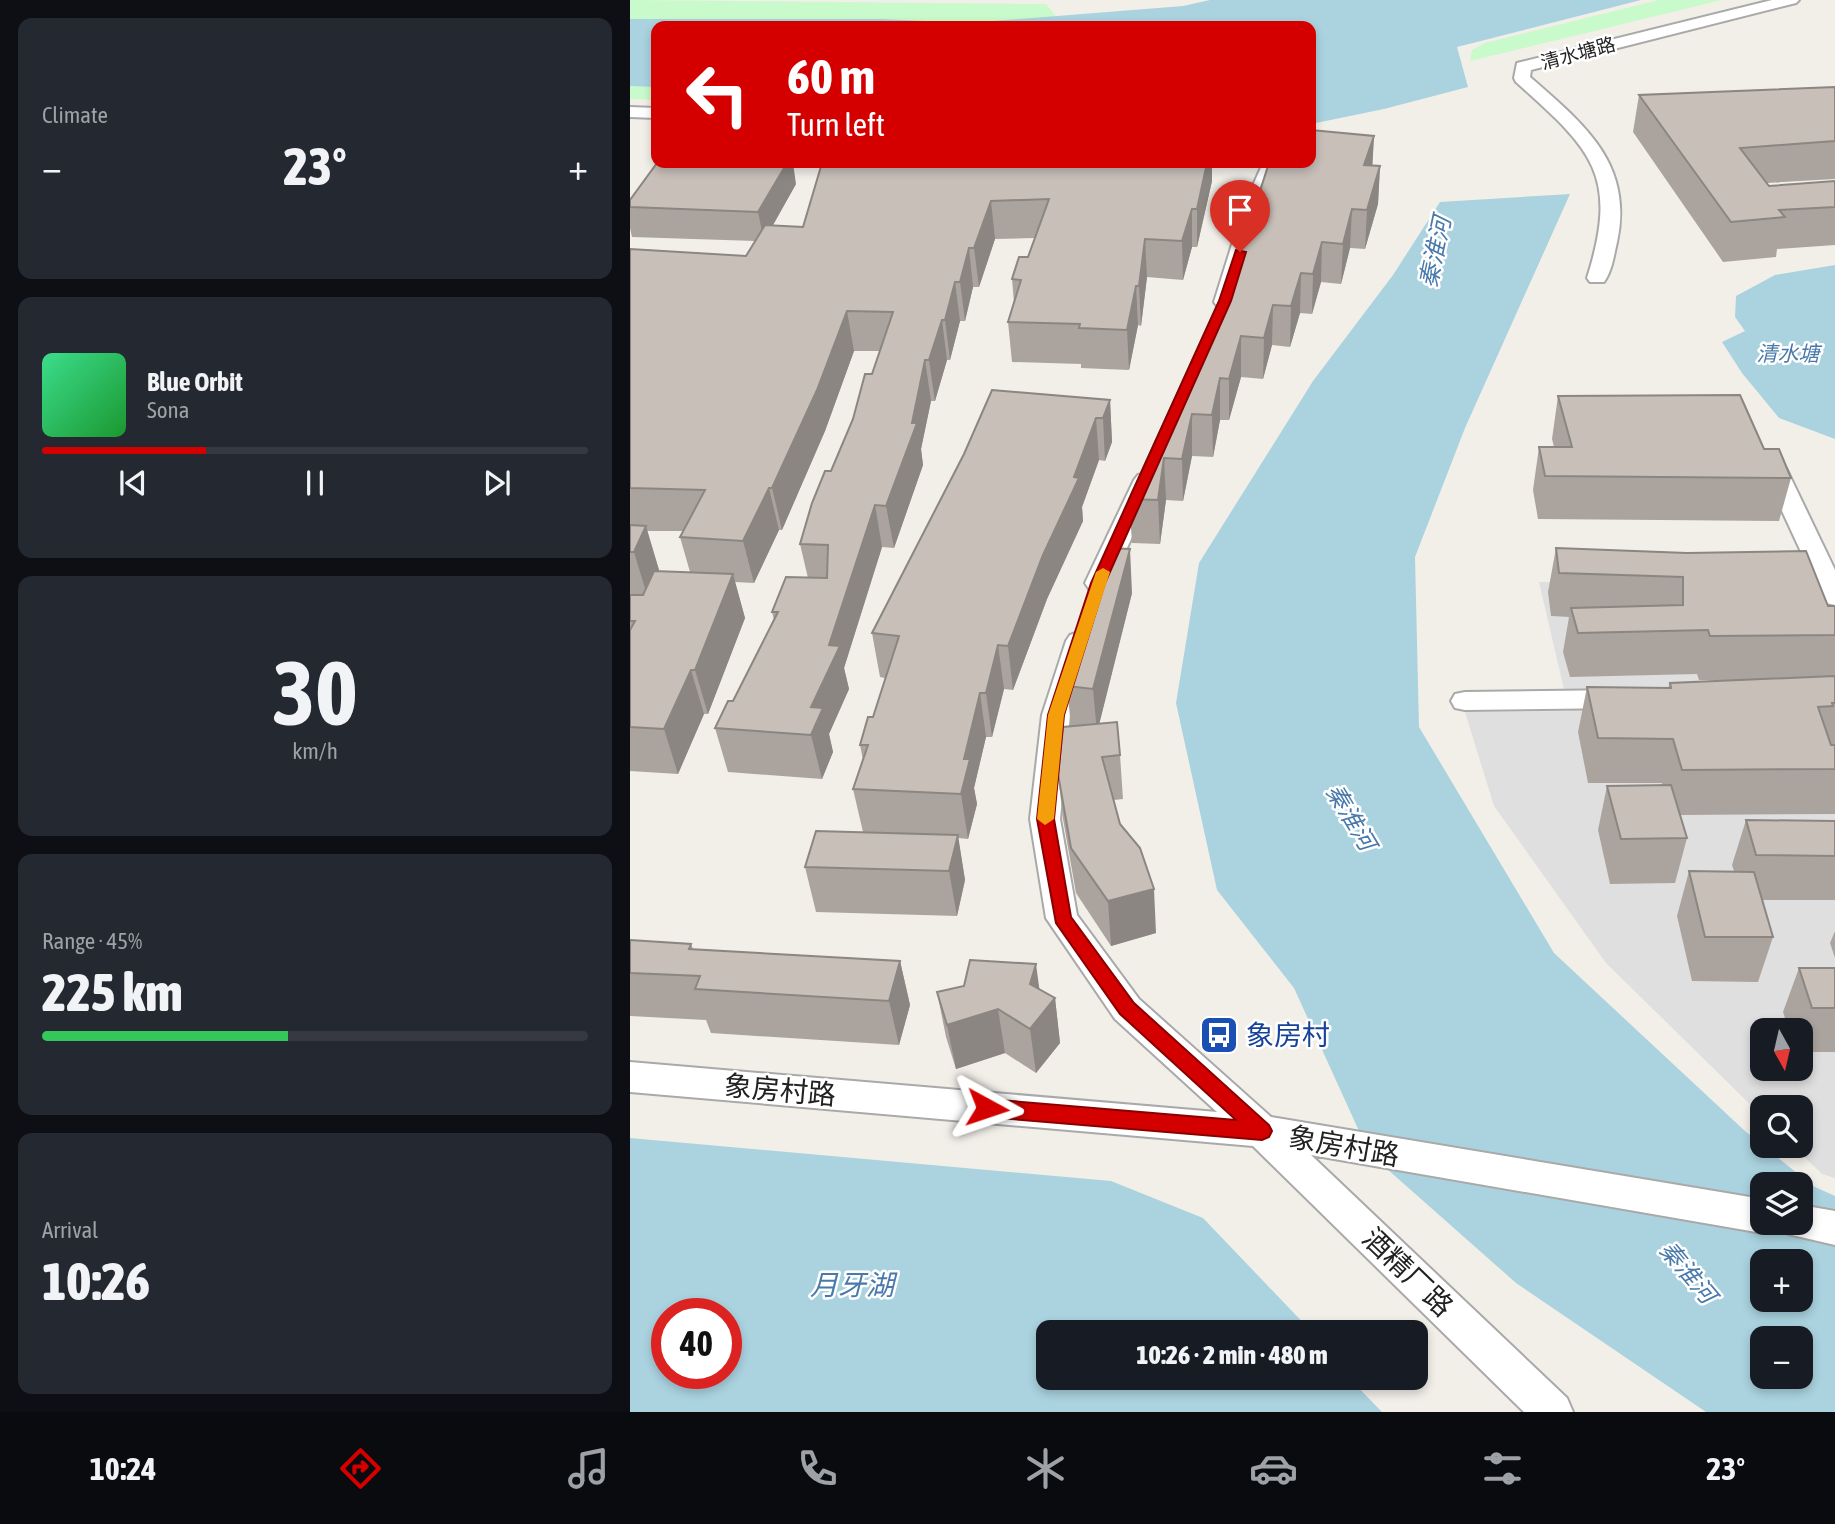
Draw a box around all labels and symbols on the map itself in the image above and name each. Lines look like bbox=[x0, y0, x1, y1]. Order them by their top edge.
street label: 清水塘路 bbox=[1538, 33, 1618, 73]
pin bbox=[1210, 180, 1270, 252]
water label: 秦淮河 bbox=[1414, 210, 1457, 290]
water label: 清水塘 bbox=[1757, 341, 1822, 365]
water label: 秦淮河 bbox=[1321, 779, 1383, 858]
bus stop icon: 象房村 bbox=[1198, 1014, 1240, 1056]
north arrow bbox=[1750, 1018, 1813, 1082]
place label: 象房村 bbox=[1246, 1019, 1330, 1051]
street label: 象房村路 bbox=[723, 1069, 837, 1111]
position arrow bbox=[950, 1071, 1024, 1145]
street label: 象房村路 bbox=[1286, 1121, 1402, 1171]
street label: 酒精厂路 bbox=[1357, 1222, 1459, 1322]
water label: 秦淮河 bbox=[1655, 1236, 1724, 1311]
water label: 月牙湖 bbox=[810, 1269, 898, 1301]
speed limit sign: 40 bbox=[651, 1298, 742, 1389]

